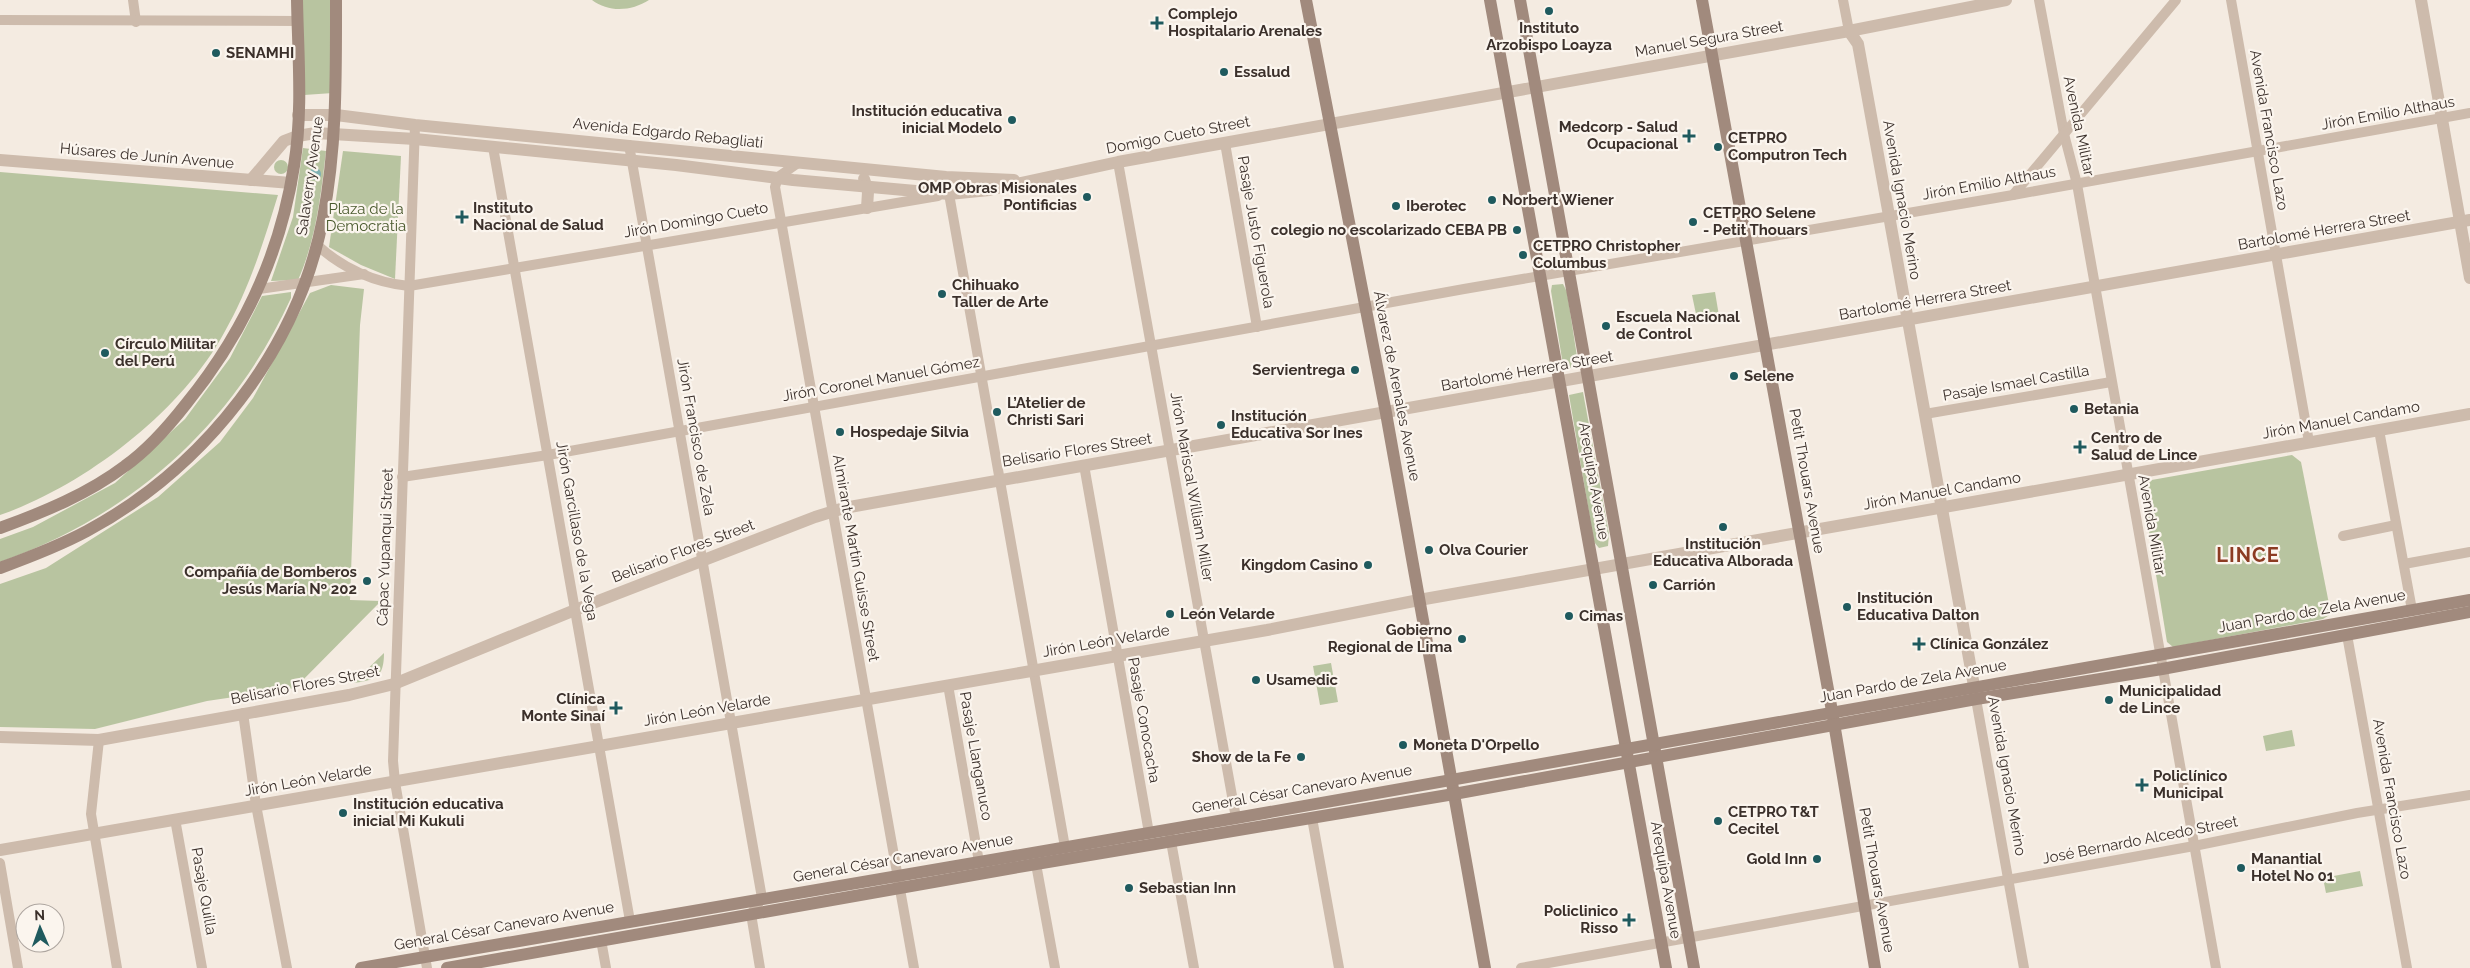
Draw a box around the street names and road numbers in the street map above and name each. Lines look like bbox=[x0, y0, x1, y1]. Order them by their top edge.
street label: Manuel Segura Street bbox=[1634, 17, 1784, 61]
street label: Avenida Francisco Lazo bbox=[2246, 48, 2292, 212]
street label: Avenida Militar bbox=[2060, 74, 2099, 178]
street label: Jirón Emilio Althaus bbox=[2320, 92, 2456, 134]
street label: Domigo Cueto Street bbox=[1105, 112, 1251, 158]
street label: Avenida Edgardo Rebagliati bbox=[572, 114, 764, 152]
street label: Salaverry Avenue bbox=[293, 115, 327, 237]
street label: Avenida Ignacio Merino bbox=[1879, 119, 1925, 281]
street label: Húsares de Junín Avenue bbox=[59, 139, 235, 173]
street label: Pasaje Justo Figuerola bbox=[1234, 154, 1278, 310]
street label: Jirón Emilio Althaus bbox=[1921, 162, 2057, 204]
street label: Jirón Domingo Cueto bbox=[622, 198, 770, 242]
street label: Bartolomé Herrera Street bbox=[2237, 206, 2411, 254]
street label: Bartolomé Herrera Street bbox=[1838, 276, 2012, 324]
street label: Álvarez de Arenales Avenue bbox=[1370, 289, 1424, 483]
street label: Bartolomé Herrera Street bbox=[1440, 347, 1614, 395]
street label: Jirón Coronel Manuel Gómez bbox=[781, 353, 981, 405]
street label: Jirón Francisco de Zela bbox=[673, 357, 719, 517]
street label: Pasaje Ismael Castilla bbox=[1941, 361, 2091, 405]
street label: Jirón Mariscal William Miller bbox=[1166, 391, 1218, 584]
street label: Jirón Manuel Candamo bbox=[2261, 397, 2421, 443]
street label: Petit Thouars Avenue bbox=[1785, 407, 1829, 555]
street label: Arequipa Avenue bbox=[1575, 421, 1613, 541]
street label: Belisario Flores Street bbox=[1001, 429, 1153, 471]
street label: Jirón Garcillaso de la Vega bbox=[552, 440, 602, 622]
street label: Almirante Martin Guisse Street bbox=[829, 453, 883, 663]
street label: Cápac Yupanqui Street bbox=[373, 468, 397, 626]
street label: Jirón Manuel Candamo bbox=[1862, 468, 2022, 514]
street label: Avenida Militar bbox=[2134, 473, 2170, 577]
street label: Belisario Flores Street bbox=[609, 516, 757, 586]
street label: Juan Pardo de Zela Avenue bbox=[2217, 586, 2407, 636]
street label: Jirón León Velarde bbox=[1041, 621, 1171, 661]
street label: Pasaje Conocacha bbox=[1124, 656, 1164, 784]
street label: Juan Pardo de Zela Avenue bbox=[1818, 656, 2008, 706]
street label: Belisario Flores Street bbox=[229, 662, 381, 708]
street label: Jirón León Velarde bbox=[642, 690, 772, 730]
street label: Pasaje Llanganuco bbox=[956, 690, 996, 822]
street label: Avenida Ignacio Merino bbox=[1984, 695, 2030, 857]
street label: Avenida Francisco Lazo bbox=[2369, 717, 2415, 881]
street label: Jirón León Velarde bbox=[243, 760, 373, 800]
street label: General César Canevaro Avenue bbox=[1191, 761, 1414, 817]
street label: Petit Thouars Avenue bbox=[1855, 806, 1899, 954]
street label: José Bernardo Alcedo Street bbox=[2041, 812, 2239, 868]
street label: Arequipa Avenue bbox=[1647, 820, 1685, 940]
street label: General César Canevaro Avenue bbox=[792, 830, 1015, 886]
street label: Pasaje Quilla bbox=[187, 846, 221, 936]
street label: General César Canevaro Avenue bbox=[393, 898, 616, 954]

